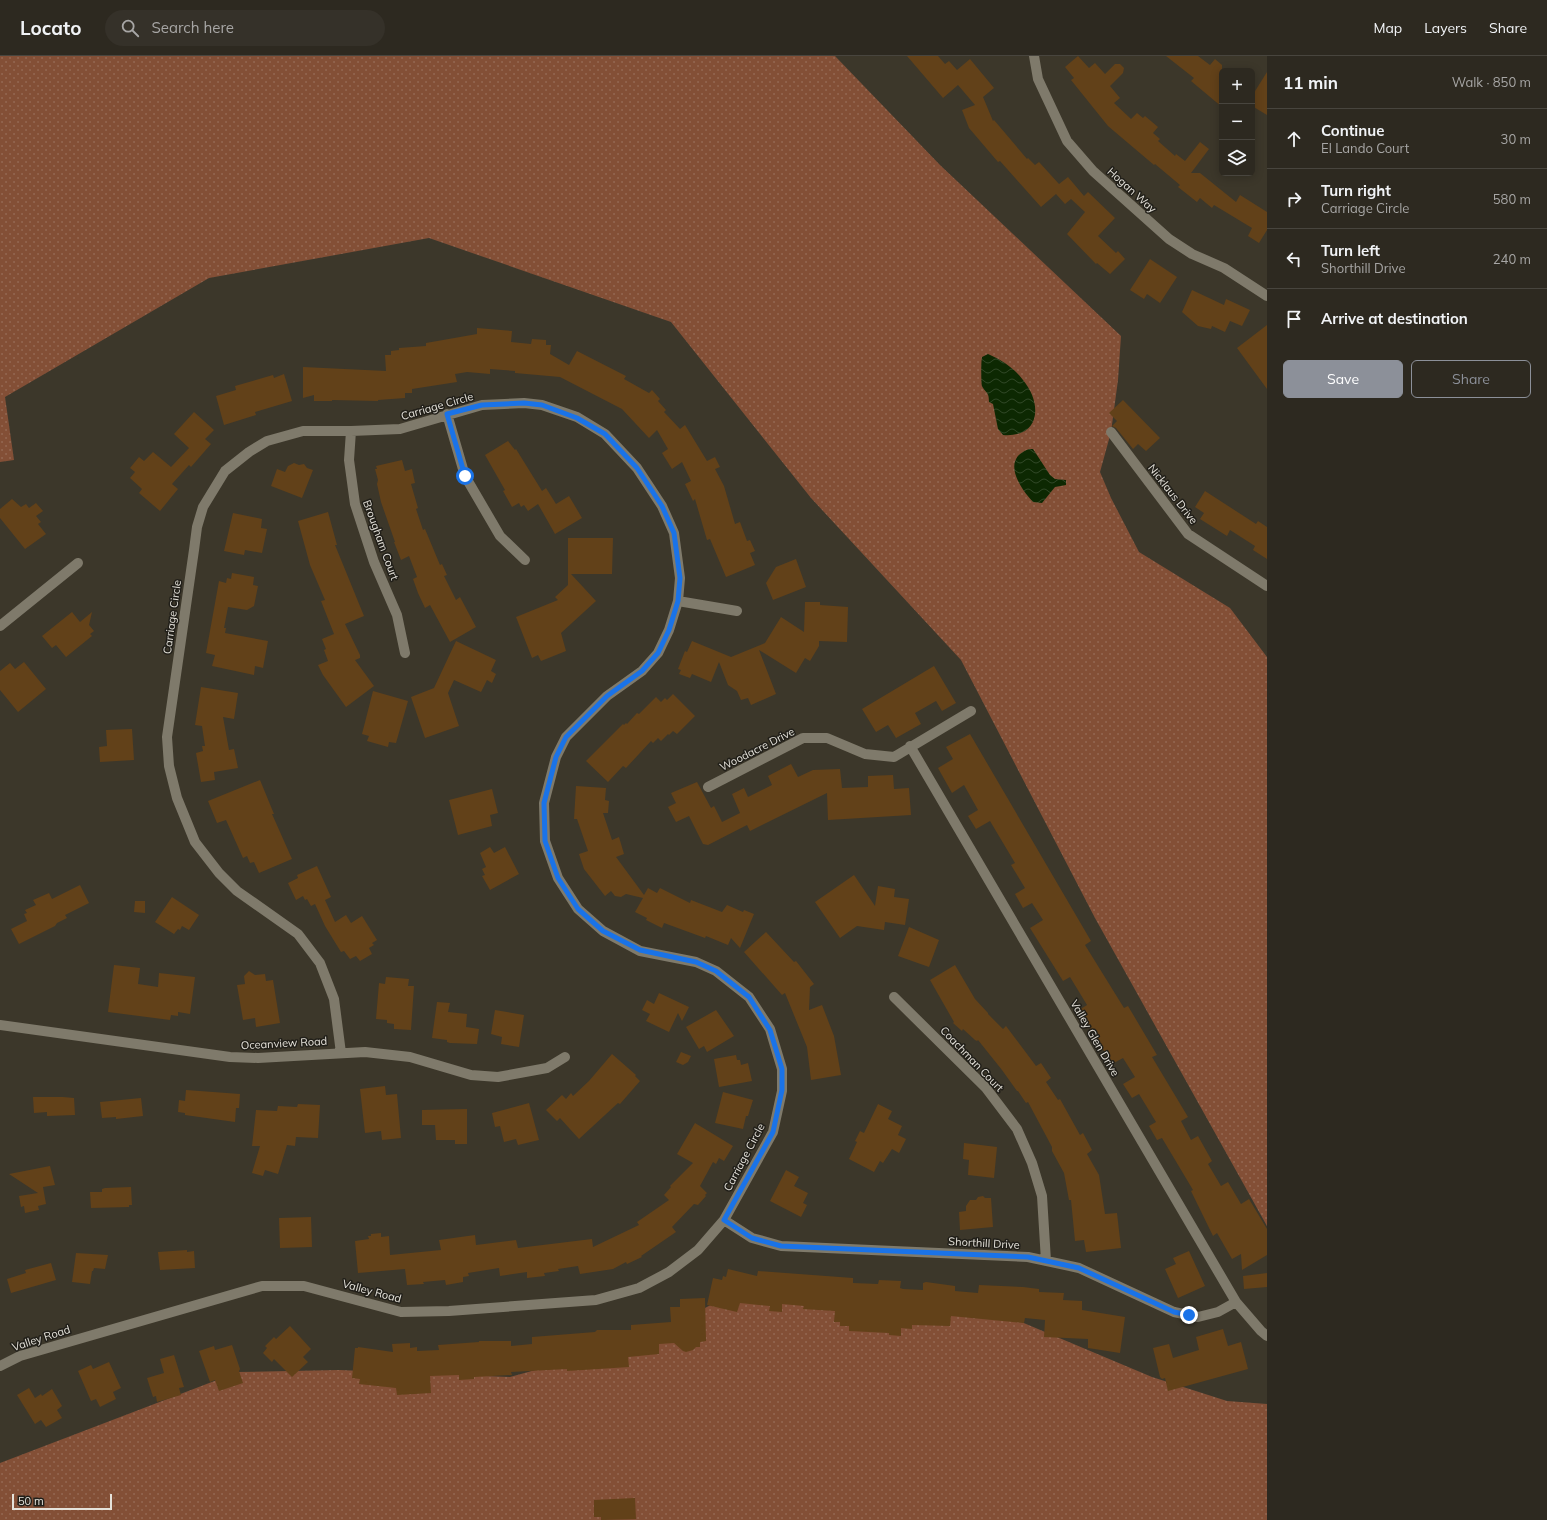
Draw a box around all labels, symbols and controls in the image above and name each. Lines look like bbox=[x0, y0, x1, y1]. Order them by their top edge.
search box bbox=[105, 10, 385, 46]
text: Locato bbox=[20, 16, 81, 40]
icon: search bbox=[119, 17, 141, 39]
text: Search here bbox=[151, 18, 234, 37]
text: Map bbox=[1373, 19, 1402, 37]
text: Layers bbox=[1424, 19, 1467, 37]
text: Share bbox=[1489, 19, 1527, 37]
map controls bbox=[1219, 68, 1255, 176]
button: + bbox=[1219, 68, 1255, 104]
text: 11 min bbox=[1283, 72, 1338, 93]
text: Walk · 850 m bbox=[1452, 74, 1531, 90]
button: − bbox=[1219, 104, 1255, 140]
text: Continue bbox=[1321, 121, 1384, 140]
icon: ahead bbox=[1283, 128, 1305, 150]
text: 30 m bbox=[1501, 131, 1531, 147]
button: layers bbox=[1219, 140, 1255, 176]
text: El Lando Court bbox=[1321, 140, 1409, 156]
street label: Hogan Way bbox=[1105, 164, 1160, 216]
text: Turn right bbox=[1321, 181, 1391, 200]
icon: right bbox=[1283, 188, 1305, 210]
text: 580 m bbox=[1493, 191, 1531, 207]
text: Carriage Circle bbox=[1321, 200, 1409, 216]
text: Turn left bbox=[1321, 241, 1380, 260]
icon: left bbox=[1283, 248, 1305, 270]
text: 240 m bbox=[1493, 251, 1531, 267]
text: Shorthill Drive bbox=[1321, 260, 1405, 276]
icon: arrive bbox=[1283, 308, 1305, 330]
text: Arrive at destination bbox=[1321, 309, 1468, 328]
button: Save bbox=[1283, 360, 1403, 398]
button: Share bbox=[1411, 360, 1531, 398]
street label: Carriage Circle bbox=[399, 389, 475, 423]
street label: Nicklaus Drive bbox=[1145, 461, 1201, 527]
route start bbox=[456, 467, 474, 485]
street label: Brougham Court bbox=[360, 498, 402, 582]
street label: Carriage Circle bbox=[160, 579, 184, 655]
street label: Woodacre Drive bbox=[717, 724, 797, 774]
street label: Valley Glen Drive bbox=[1067, 997, 1123, 1079]
street label: Coachman Court bbox=[937, 1023, 1007, 1095]
street label: Oceanview Road bbox=[240, 1034, 328, 1052]
street label: Carriage Circle bbox=[720, 1121, 768, 1193]
street label: Shorthill Drive bbox=[948, 1234, 1020, 1252]
street label: Valley Road bbox=[341, 1276, 403, 1306]
route end bbox=[1180, 1306, 1198, 1324]
street label: Valley Road bbox=[10, 1322, 72, 1354]
scale bar bbox=[12, 1492, 112, 1511]
text: 50 m bbox=[18, 1494, 44, 1508]

